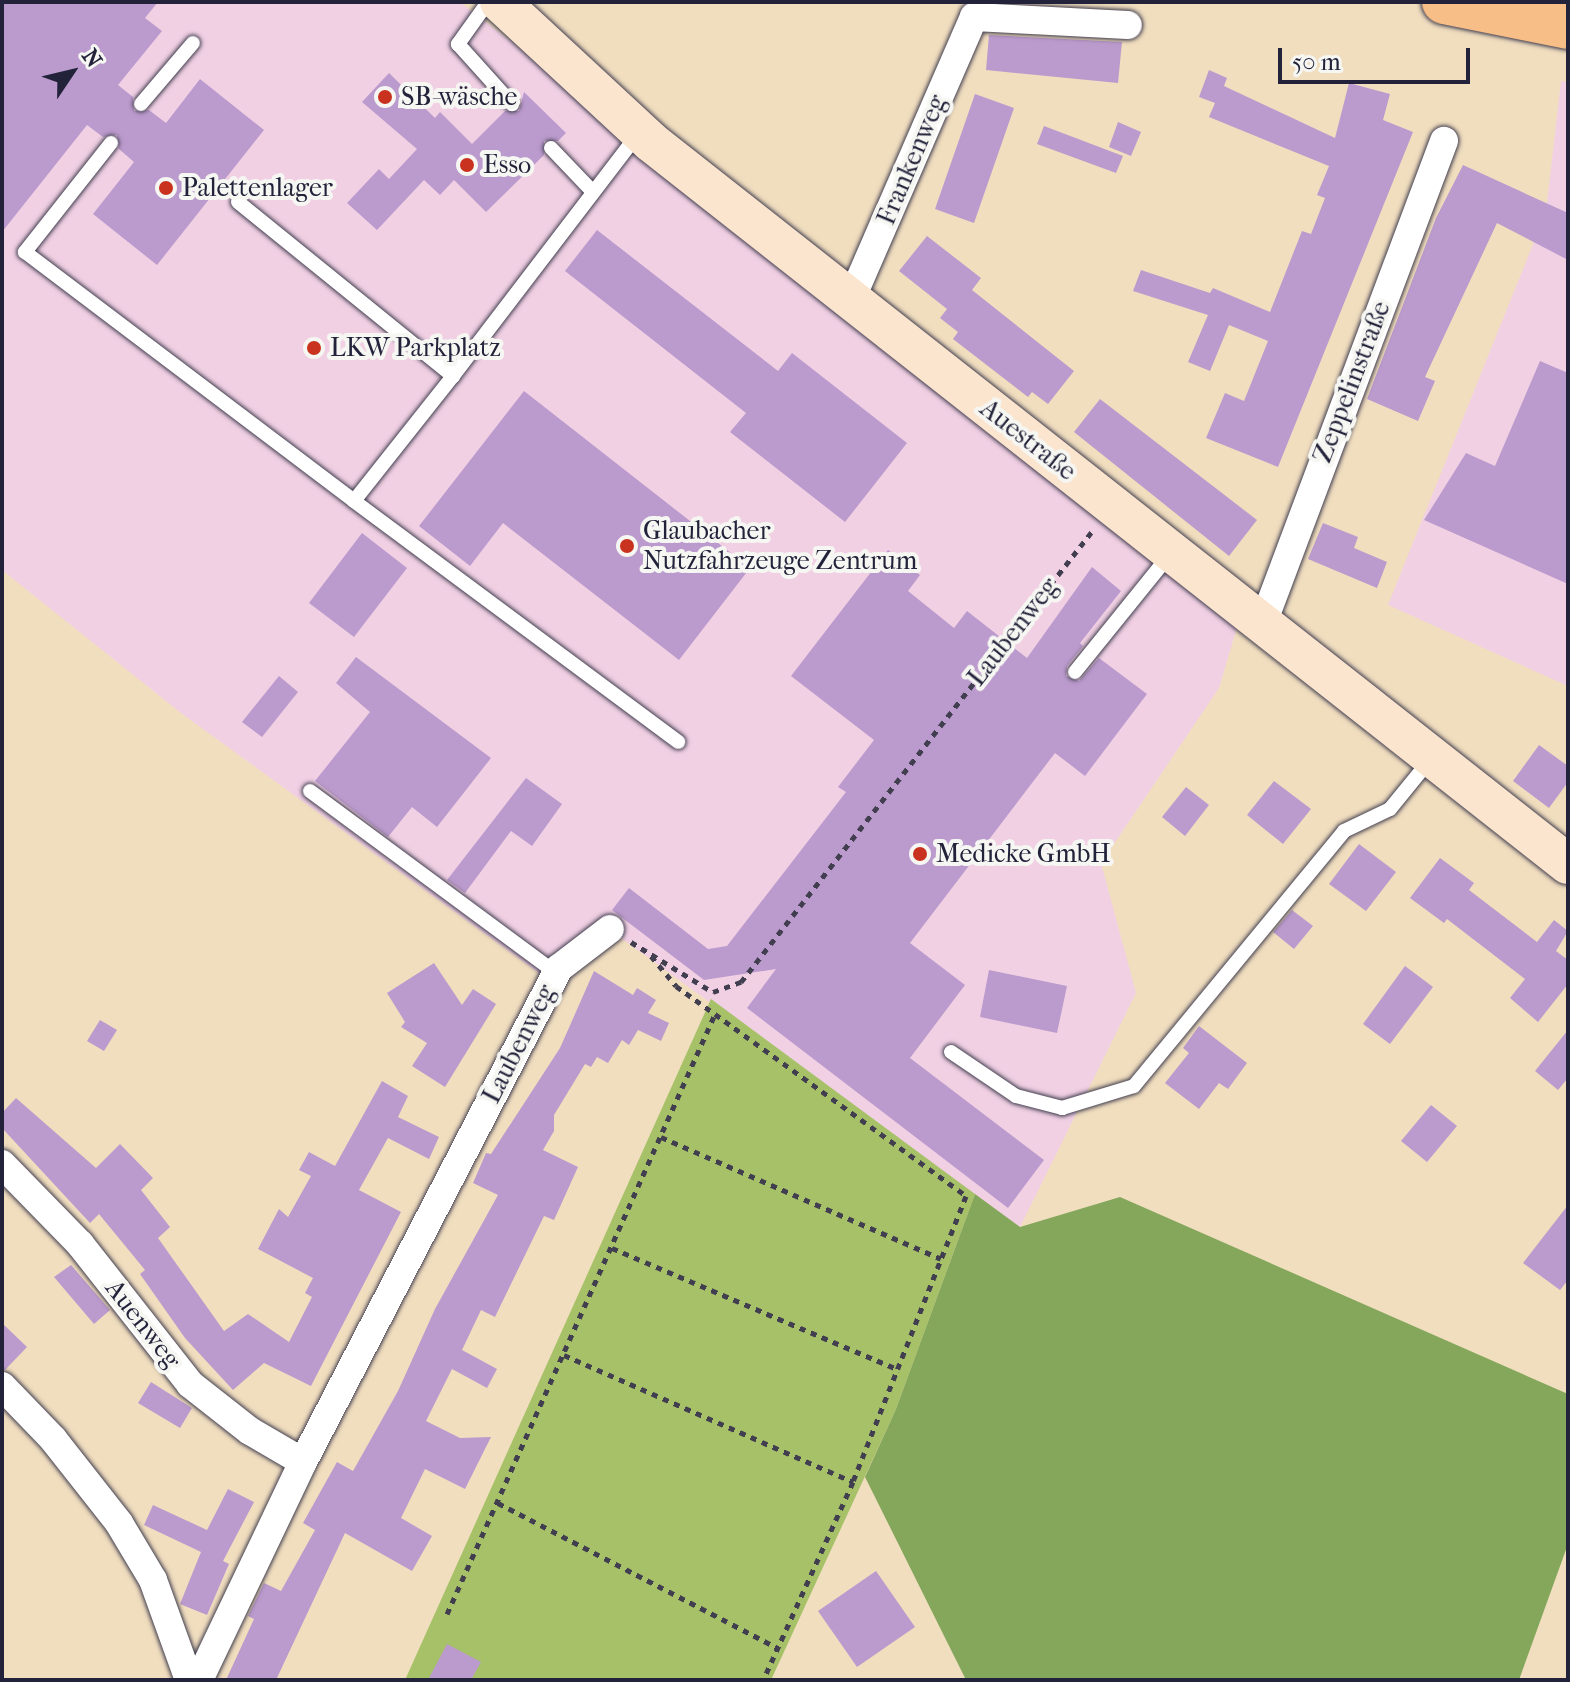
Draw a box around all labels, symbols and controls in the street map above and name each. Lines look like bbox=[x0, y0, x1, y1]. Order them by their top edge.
north arrow bbox=[32, 32, 112, 112]
scale bar bbox=[1282, 32, 1474, 82]
text: N bbox=[76, 44, 107, 73]
text: 50 m bbox=[1292, 48, 1341, 76]
place label: SB-wäsche bbox=[401, 81, 517, 113]
marker: SB-wäsche bbox=[376, 88, 394, 106]
street label: Frankenweg bbox=[871, 90, 953, 230]
place label: Esso bbox=[483, 149, 531, 181]
marker: Esso bbox=[458, 156, 476, 174]
place label: Palettenlager bbox=[182, 172, 333, 204]
marker: Palettenlager bbox=[157, 179, 175, 197]
street label: Zeppelinstraße bbox=[1307, 297, 1397, 467]
place label: LKW Parkplatz bbox=[330, 332, 501, 364]
marker: LKW Parkplatz bbox=[305, 339, 323, 357]
street label: Auestraße bbox=[974, 393, 1082, 487]
place label: Glaubacher Nutzfahrzeuge Zentrum bbox=[643, 515, 917, 576]
marker: Glaubacher Nutzfahrzeuge Zentrum bbox=[618, 537, 636, 555]
street label: Laubenweg bbox=[961, 572, 1065, 692]
place label: Medicke GmbH bbox=[936, 838, 1111, 870]
marker: Medicke GmbH bbox=[911, 845, 929, 863]
street label: Laubenweg bbox=[476, 979, 562, 1109]
street label: Auenweg bbox=[99, 1273, 187, 1375]

